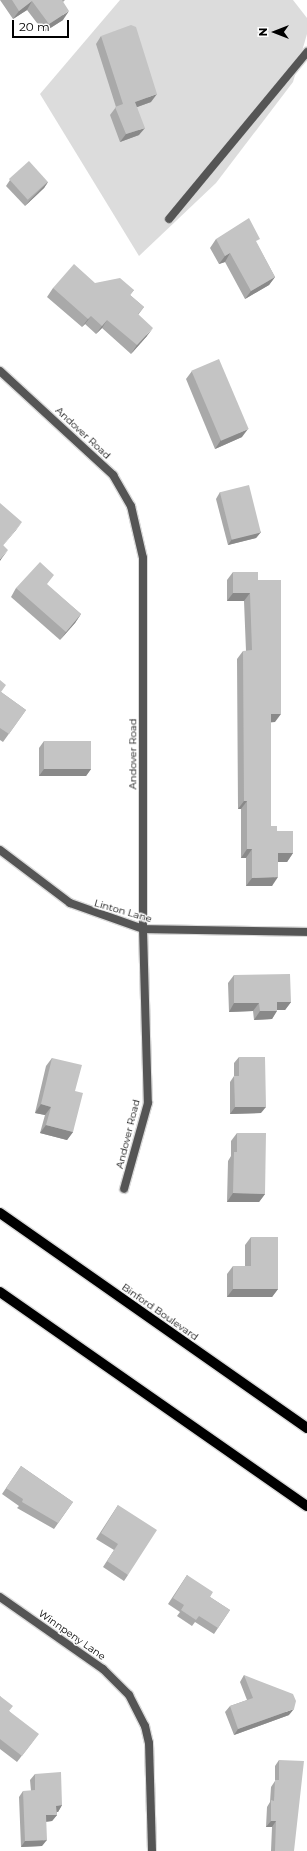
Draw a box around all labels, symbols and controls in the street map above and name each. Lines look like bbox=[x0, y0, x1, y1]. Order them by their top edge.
scale bar bbox=[14, 12, 71, 38]
north arrow bbox=[255, 12, 295, 52]
text: 20 m bbox=[19, 19, 50, 34]
text: N bbox=[256, 28, 270, 36]
street label: Andover Road bbox=[53, 404, 113, 462]
street label: Andover Road bbox=[127, 719, 139, 789]
street label: Linton Lane bbox=[93, 897, 153, 925]
street label: Andover Road bbox=[114, 1098, 142, 1170]
street label: Binford Boulevard bbox=[119, 1281, 201, 1343]
street label: Winnpeny Lane bbox=[36, 1607, 108, 1663]

